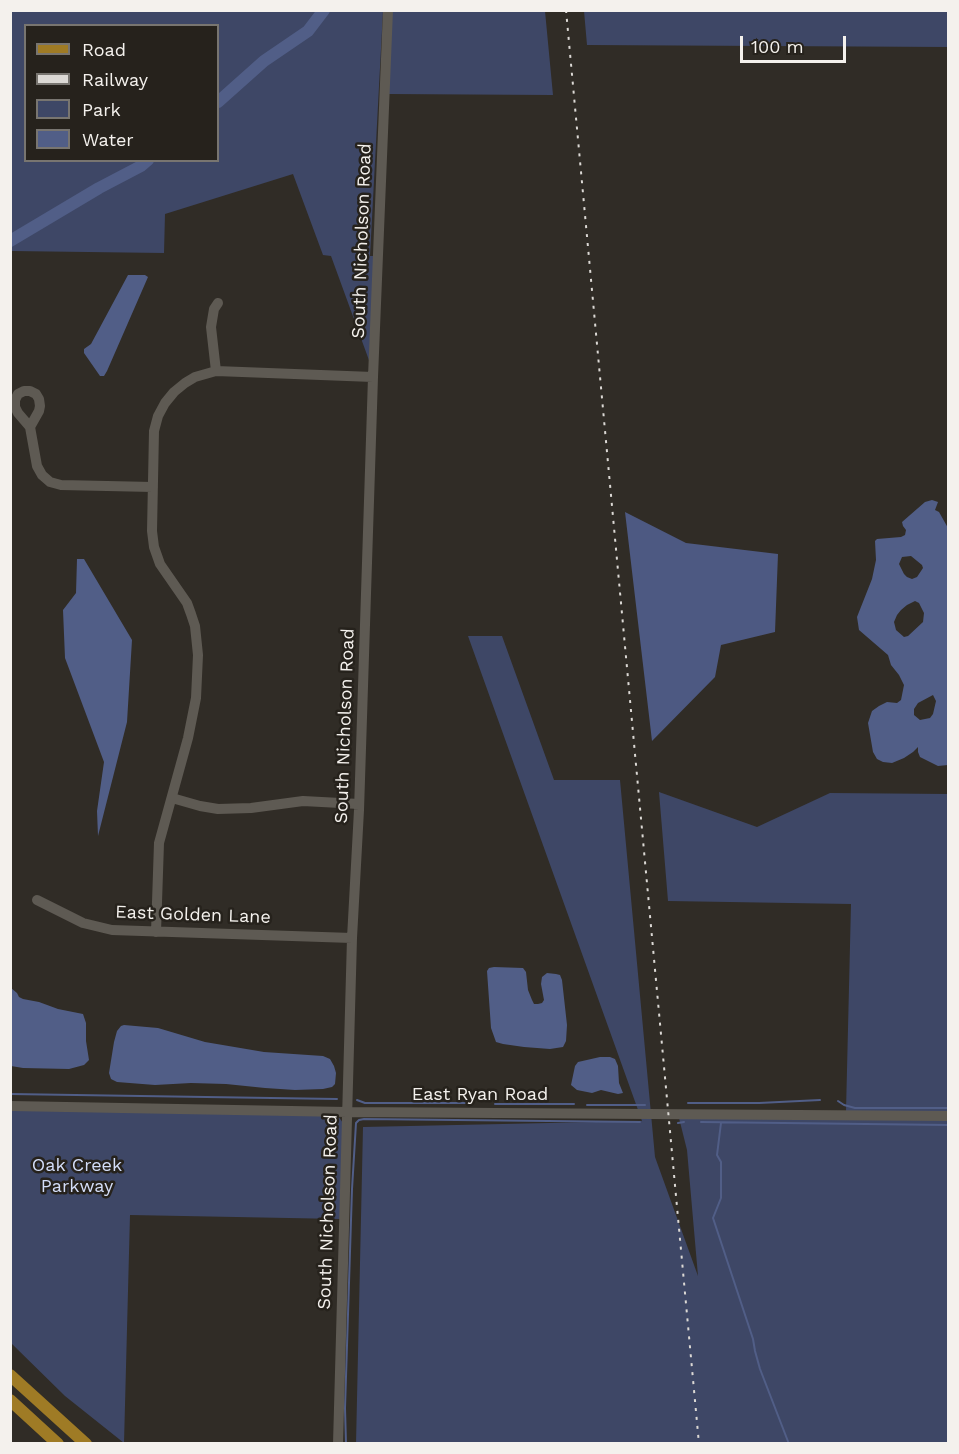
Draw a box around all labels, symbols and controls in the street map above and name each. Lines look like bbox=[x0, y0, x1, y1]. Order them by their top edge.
legend bbox=[24, 24, 219, 162]
scale bar bbox=[743, 24, 850, 62]
text: 100 m bbox=[751, 36, 804, 57]
text: Road bbox=[82, 39, 126, 60]
text: Railway bbox=[82, 69, 148, 90]
text: Park bbox=[82, 99, 121, 120]
text: Water bbox=[82, 129, 134, 150]
street label: South Nicholson Road bbox=[348, 143, 376, 339]
street label: South Nicholson Road bbox=[331, 628, 359, 824]
street label: East Golden Lane bbox=[115, 901, 271, 929]
street label: East Ryan Road bbox=[412, 1084, 548, 1106]
street label: South Nicholson Road bbox=[314, 1114, 342, 1310]
park label: Oak Creek Parkway bbox=[32, 1155, 122, 1198]

